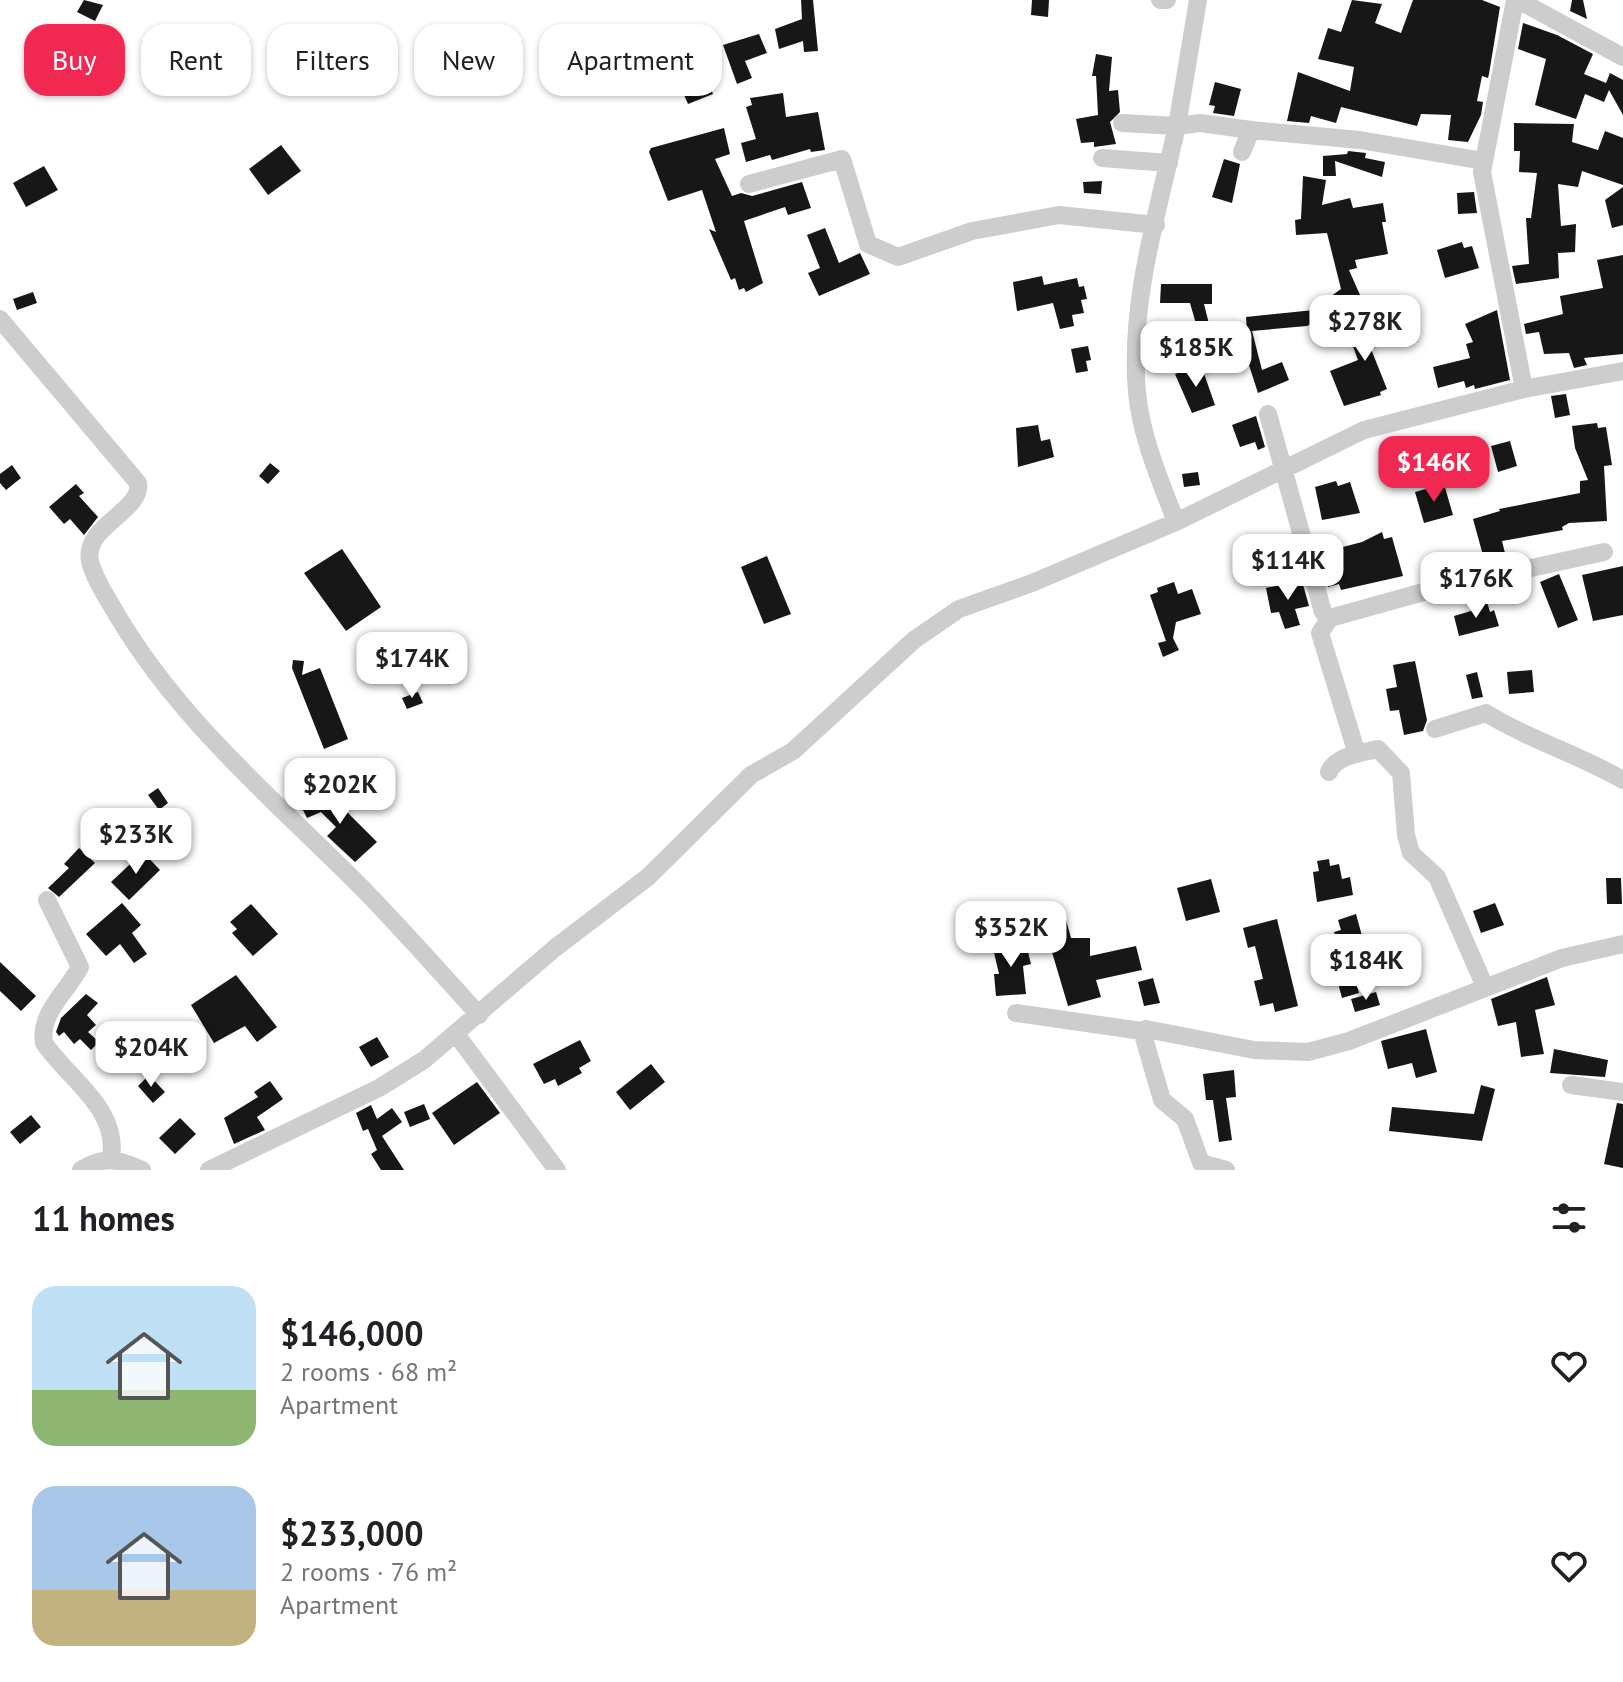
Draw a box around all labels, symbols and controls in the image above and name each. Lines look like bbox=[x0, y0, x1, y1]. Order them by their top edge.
chip: Buy bbox=[24, 24, 125, 96]
chip: Rent bbox=[141, 24, 251, 96]
chip: Filters bbox=[267, 24, 398, 96]
chip: New bbox=[414, 24, 523, 96]
chip: Apartment bbox=[539, 24, 722, 96]
pin: $278K bbox=[1309, 295, 1421, 363]
text: $278K bbox=[1327, 304, 1403, 337]
pin: $185K bbox=[1140, 321, 1252, 389]
text: $185K bbox=[1158, 330, 1234, 363]
pin: $146K bbox=[1378, 436, 1490, 504]
text: $146K bbox=[1396, 445, 1472, 478]
pin: $114K bbox=[1232, 534, 1344, 602]
text: $114K bbox=[1250, 543, 1326, 576]
pin: $176K bbox=[1420, 552, 1532, 620]
text: $176K bbox=[1438, 561, 1514, 594]
pin: $174K bbox=[356, 632, 468, 700]
text: $174K bbox=[374, 641, 450, 674]
pin: $202K bbox=[284, 758, 396, 826]
text: $202K bbox=[302, 767, 378, 800]
pin: $233K bbox=[80, 808, 192, 876]
text: $233K bbox=[98, 817, 174, 850]
pin: $352K bbox=[955, 901, 1067, 969]
text: $352K bbox=[973, 910, 1049, 943]
pin: $184K bbox=[1310, 934, 1422, 1002]
text: $184K bbox=[1328, 943, 1404, 976]
pin: $204K bbox=[95, 1021, 207, 1089]
text: $204K bbox=[113, 1030, 189, 1063]
text: 11 homes bbox=[32, 1196, 175, 1240]
icon: filters bbox=[1547, 1196, 1591, 1240]
text: $146,000 bbox=[280, 1311, 424, 1355]
icon: home bbox=[96, 1318, 192, 1414]
icon: heart bbox=[1547, 1344, 1591, 1388]
text: 2 rooms · 68 m² bbox=[280, 1355, 457, 1388]
text: Apartment bbox=[280, 1388, 398, 1421]
text: $233,000 bbox=[280, 1511, 424, 1555]
icon: home bbox=[96, 1518, 192, 1614]
icon: heart bbox=[1547, 1544, 1591, 1588]
text: 2 rooms · 76 m² bbox=[280, 1555, 457, 1588]
text: Apartment bbox=[280, 1588, 398, 1621]

